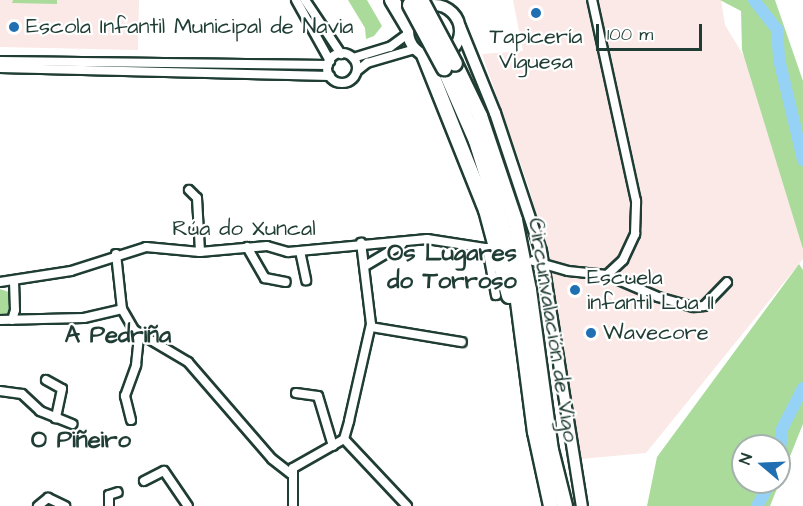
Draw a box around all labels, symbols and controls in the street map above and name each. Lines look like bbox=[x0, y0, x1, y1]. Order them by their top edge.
marker: Tapicería Viguesa bbox=[529, 6, 543, 20]
scale bar bbox=[599, 12, 706, 50]
place label: Escola Infantil Municipal de Navia bbox=[26, 14, 353, 40]
marker: Escola Infantil Municipal de Navia bbox=[7, 20, 21, 34]
text: 100 m bbox=[607, 22, 653, 47]
place label: Tapicería Viguesa bbox=[490, 23, 582, 74]
street label: Rúa do Xuncal bbox=[172, 216, 316, 242]
street label: Circunvalación de Vigo bbox=[522, 216, 584, 444]
district label: Os Lugares do Torroso bbox=[387, 240, 517, 296]
place label: Escuela infantil Lua II bbox=[587, 264, 714, 316]
marker: Escuela infantil Lua II bbox=[568, 283, 582, 297]
place label: Wavecore bbox=[603, 320, 709, 346]
district label: A Pedriña bbox=[65, 322, 171, 350]
marker: Wavecore bbox=[584, 326, 598, 340]
district label: O Piñeiro bbox=[31, 427, 131, 455]
north arrow bbox=[731, 434, 791, 494]
text: N bbox=[734, 450, 758, 467]

